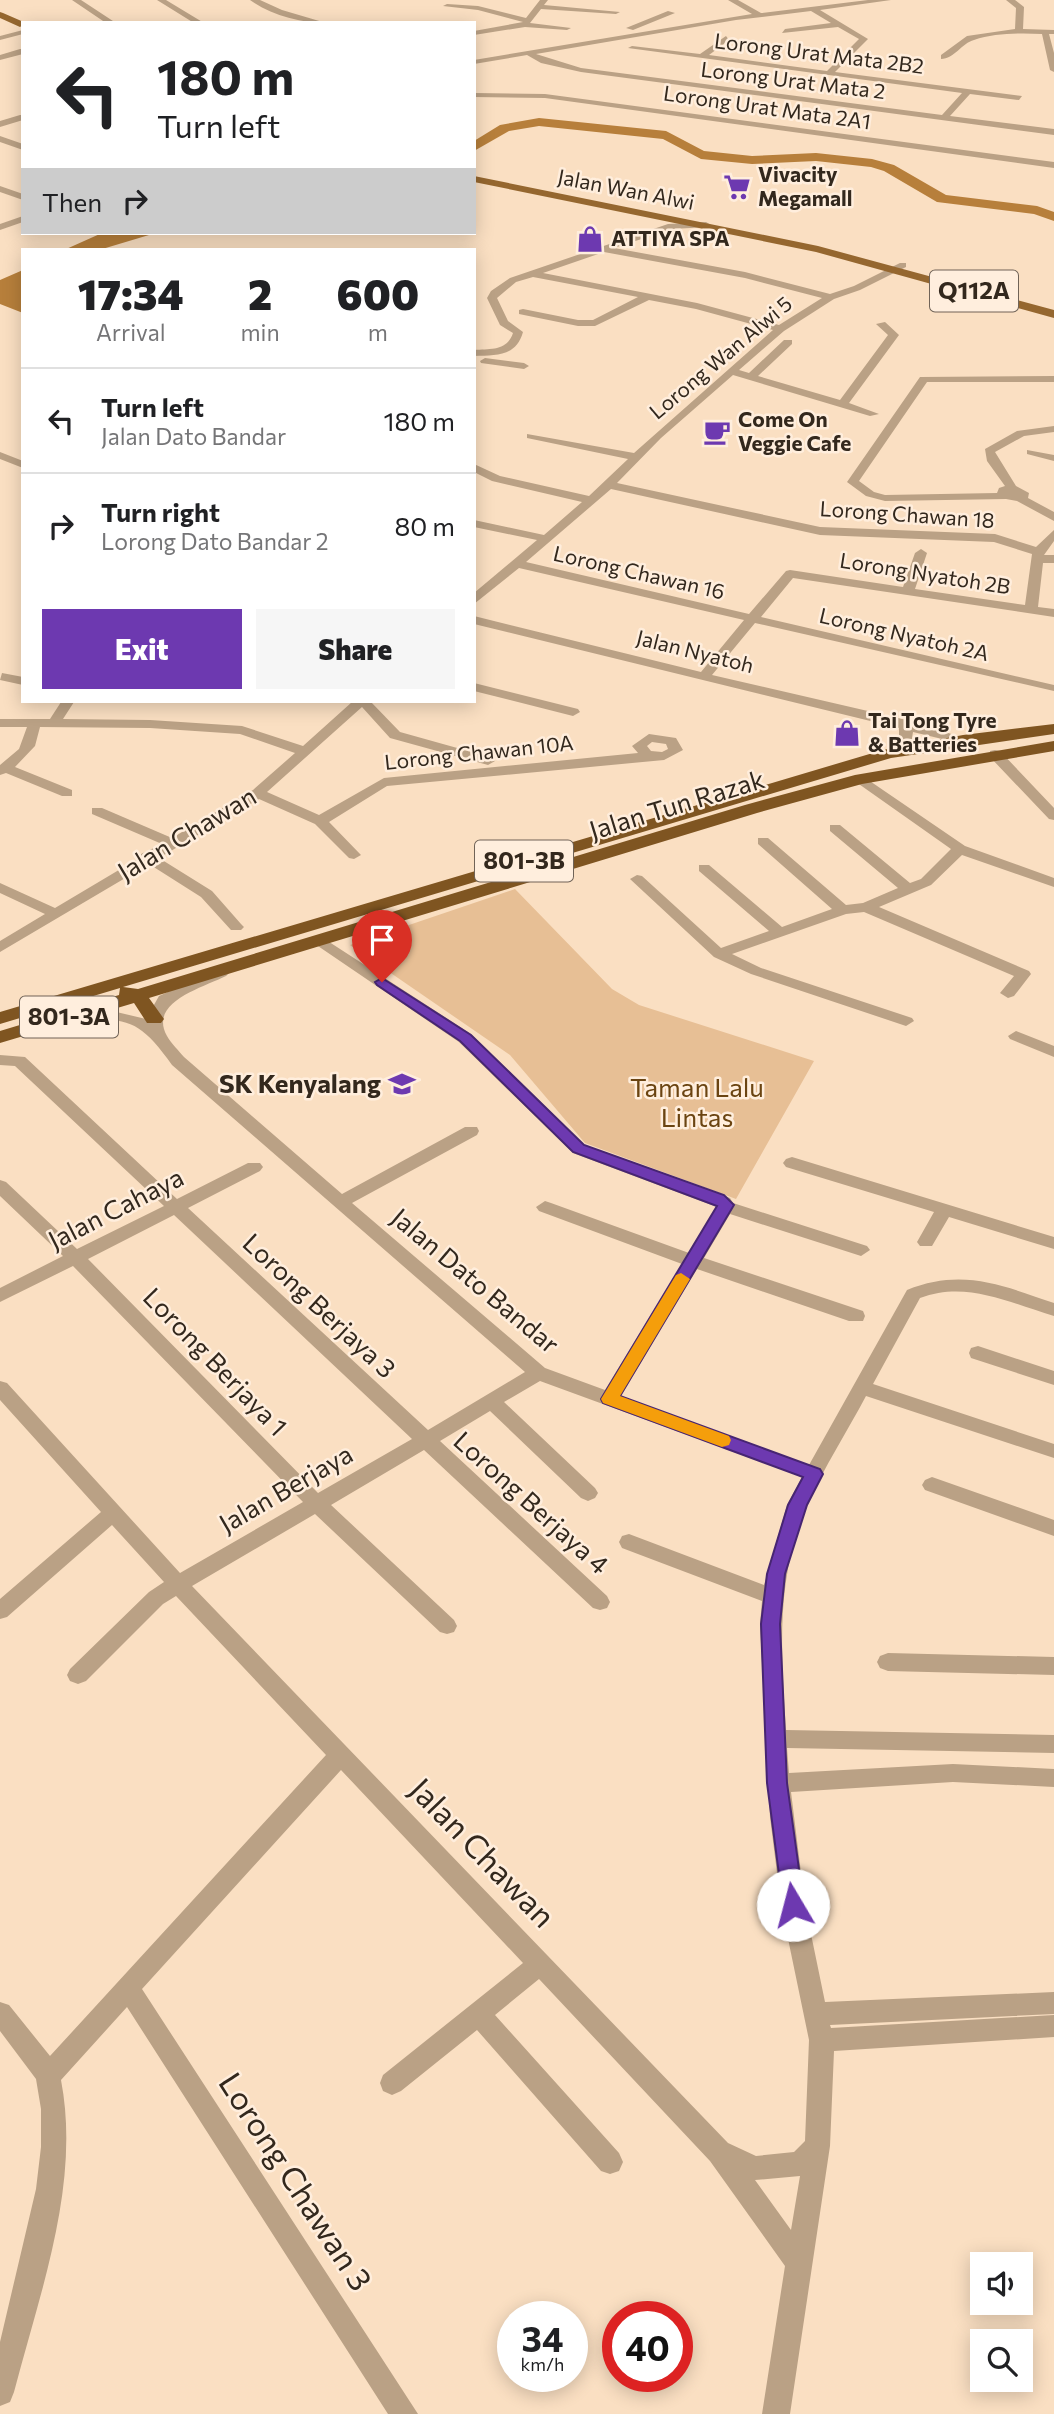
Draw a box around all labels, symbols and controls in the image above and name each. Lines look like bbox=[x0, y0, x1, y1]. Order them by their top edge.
street label: Lorong Urat Mata 2B2 bbox=[713, 29, 925, 79]
text: 180 m bbox=[157, 45, 294, 105]
icon: left bbox=[42, 49, 133, 140]
street label: Lorong Urat Mata 2 bbox=[699, 57, 887, 105]
street label: Lorong Urat Mata 2A1 bbox=[662, 80, 873, 133]
text: Turn left bbox=[157, 105, 281, 145]
place label: Vivacity Megamall bbox=[758, 161, 853, 210]
street label: Jalan Wan Alwi bbox=[556, 163, 697, 214]
supermarket icon: Vivacity Megamall bbox=[722, 172, 752, 202]
icon: right bbox=[116, 182, 154, 220]
text: Then bbox=[42, 186, 102, 217]
shop icon: ATTIYA SPA bbox=[575, 224, 605, 254]
place label: ATTIYA SPA bbox=[611, 225, 730, 250]
text: 17:34 bbox=[78, 267, 184, 319]
text: 2 bbox=[248, 267, 272, 319]
text: 600 bbox=[337, 267, 419, 319]
road number: Q112A bbox=[930, 270, 1018, 312]
street label: Lorong Wan Alwi 5 bbox=[644, 290, 796, 424]
text: Arrival bbox=[96, 318, 166, 346]
text: min bbox=[241, 318, 280, 346]
text: m bbox=[368, 318, 388, 346]
text: Turn left bbox=[101, 391, 204, 422]
icon: left bbox=[42, 402, 80, 440]
text: 180 m bbox=[383, 405, 455, 436]
place label: Come On Veggie Cafe bbox=[738, 406, 851, 455]
cafe icon: Come On Veggie Cafe bbox=[702, 417, 732, 447]
text: Jalan Dato Bandar bbox=[101, 422, 286, 450]
street label: Lorong Chawan 18 bbox=[819, 495, 995, 532]
text: Turn right bbox=[101, 496, 220, 527]
icon: right bbox=[42, 507, 80, 545]
text: 80 m bbox=[395, 510, 455, 541]
text: Lorong Dato Bandar 2 bbox=[101, 527, 329, 555]
street label: Lorong Chawan 16 bbox=[551, 540, 727, 603]
street label: Lorong Nyatoh 2B bbox=[838, 547, 1012, 598]
street label: Lorong Nyatoh 2A bbox=[817, 602, 992, 665]
button: Exit bbox=[42, 609, 242, 689]
button: Share bbox=[256, 609, 455, 689]
street label: Jalan Nyatoh bbox=[634, 624, 757, 677]
place label: Tai Tong Tyre & Batteries bbox=[868, 707, 997, 756]
shop icon: Tai Tong Tyre & Batteries bbox=[832, 718, 862, 748]
street label: Lorong Chawan 10A bbox=[383, 729, 575, 774]
street label: Jalan Tun Razak bbox=[585, 762, 768, 845]
street label: Jalan Chawan bbox=[111, 779, 261, 886]
road number: 801-3B bbox=[475, 840, 573, 882]
pin bbox=[352, 910, 412, 982]
icon: arrive bbox=[363, 921, 401, 959]
road number: 801-3A bbox=[20, 996, 118, 1037]
place label: SK Kenyalang bbox=[219, 1067, 381, 1098]
school or university icon: SK Kenyalang bbox=[387, 1069, 417, 1099]
park label: Taman Lalu Lintas bbox=[630, 1071, 764, 1132]
street label: Jalan Cahaya bbox=[43, 1160, 188, 1255]
street label: Jalan Dato Bandar bbox=[386, 1201, 566, 1359]
street label: Lorong Berjaya 3 bbox=[237, 1226, 403, 1384]
street label: Lorong Berjaya 1 bbox=[138, 1281, 294, 1441]
street label: Lorong Berjaya 4 bbox=[448, 1424, 616, 1580]
street label: Jalan Berjaya bbox=[213, 1437, 357, 1538]
street label: Jalan Chawan bbox=[402, 1769, 565, 1935]
position arrow bbox=[756, 1868, 830, 1942]
street label: Lorong Chawan 3 bbox=[211, 2064, 382, 2297]
map controls bbox=[970, 2252, 1033, 2392]
button: sound bbox=[970, 2252, 1033, 2315]
speed limit sign: 40 bbox=[602, 2301, 693, 2392]
text: 34 bbox=[522, 2316, 563, 2359]
button: search bbox=[970, 2329, 1033, 2392]
text: km/h bbox=[521, 2353, 564, 2375]

